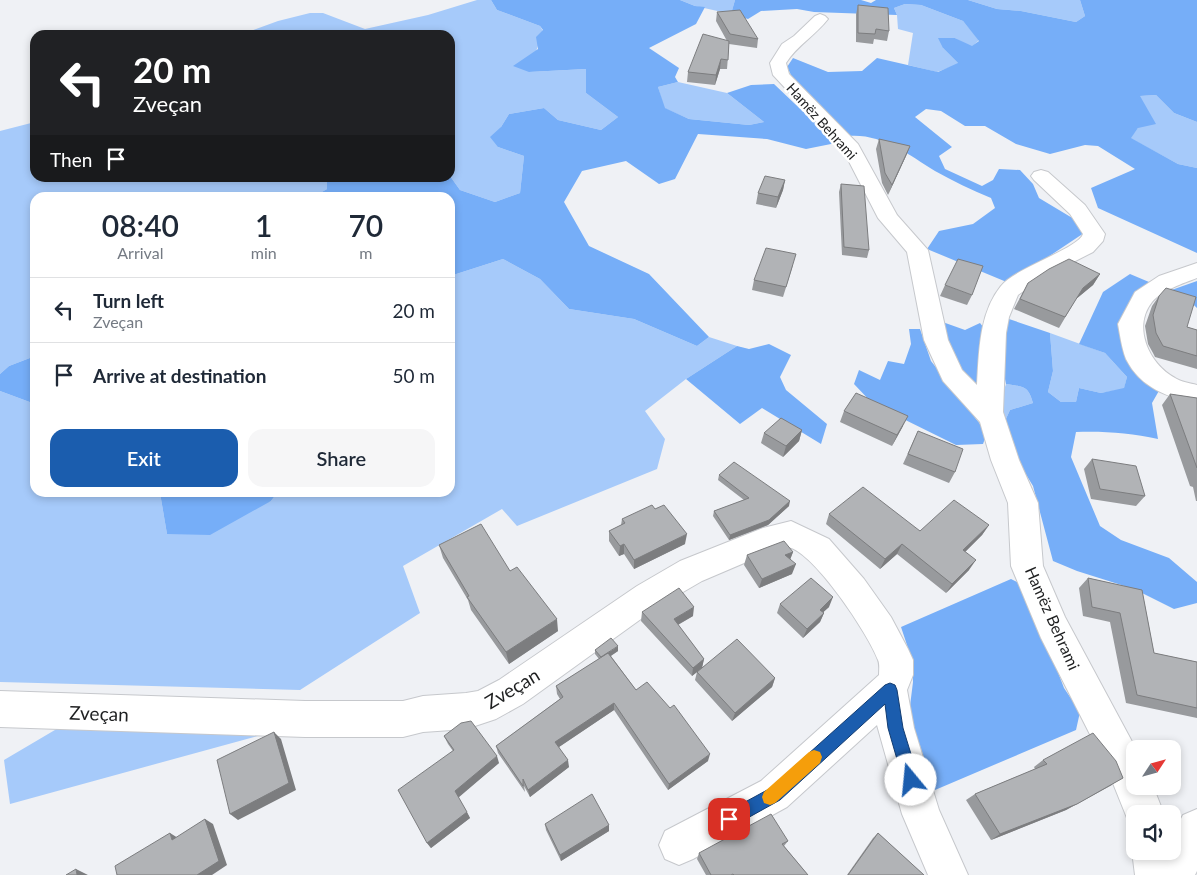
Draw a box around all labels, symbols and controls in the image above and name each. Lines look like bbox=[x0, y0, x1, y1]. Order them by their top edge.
text: 20 m bbox=[133, 48, 211, 90]
icon: left bbox=[50, 50, 115, 115]
street label: Hamëz Behrami bbox=[783, 79, 861, 163]
text: Zveçan bbox=[133, 90, 202, 117]
icon: arrive bbox=[102, 145, 130, 173]
text: Then bbox=[50, 148, 92, 171]
text: 08:40 bbox=[102, 207, 179, 243]
text: 1 bbox=[255, 207, 272, 243]
text: 70 bbox=[348, 207, 383, 243]
text: Arrival bbox=[117, 243, 163, 262]
text: min bbox=[251, 243, 277, 262]
text: m bbox=[359, 243, 372, 262]
text: Turn left bbox=[93, 289, 164, 312]
icon: left bbox=[50, 296, 78, 324]
text: 20 m bbox=[392, 299, 435, 322]
text: Zveçan bbox=[93, 312, 143, 331]
icon: arrive bbox=[50, 361, 78, 389]
text: Arrive at destination bbox=[93, 364, 266, 387]
text: 50 m bbox=[392, 364, 435, 387]
button: Exit bbox=[50, 429, 238, 487]
button: Share bbox=[248, 429, 435, 487]
street label: Hamëz Behrami bbox=[1022, 563, 1084, 673]
street label: Zveçan bbox=[481, 663, 543, 713]
street label: Zveçan bbox=[69, 700, 129, 726]
north arrow bbox=[1126, 740, 1181, 795]
map controls bbox=[1126, 740, 1181, 860]
position arrow bbox=[884, 753, 936, 805]
pin bbox=[708, 798, 750, 840]
icon: arrive bbox=[715, 805, 743, 833]
button: sound bbox=[1126, 805, 1181, 860]

